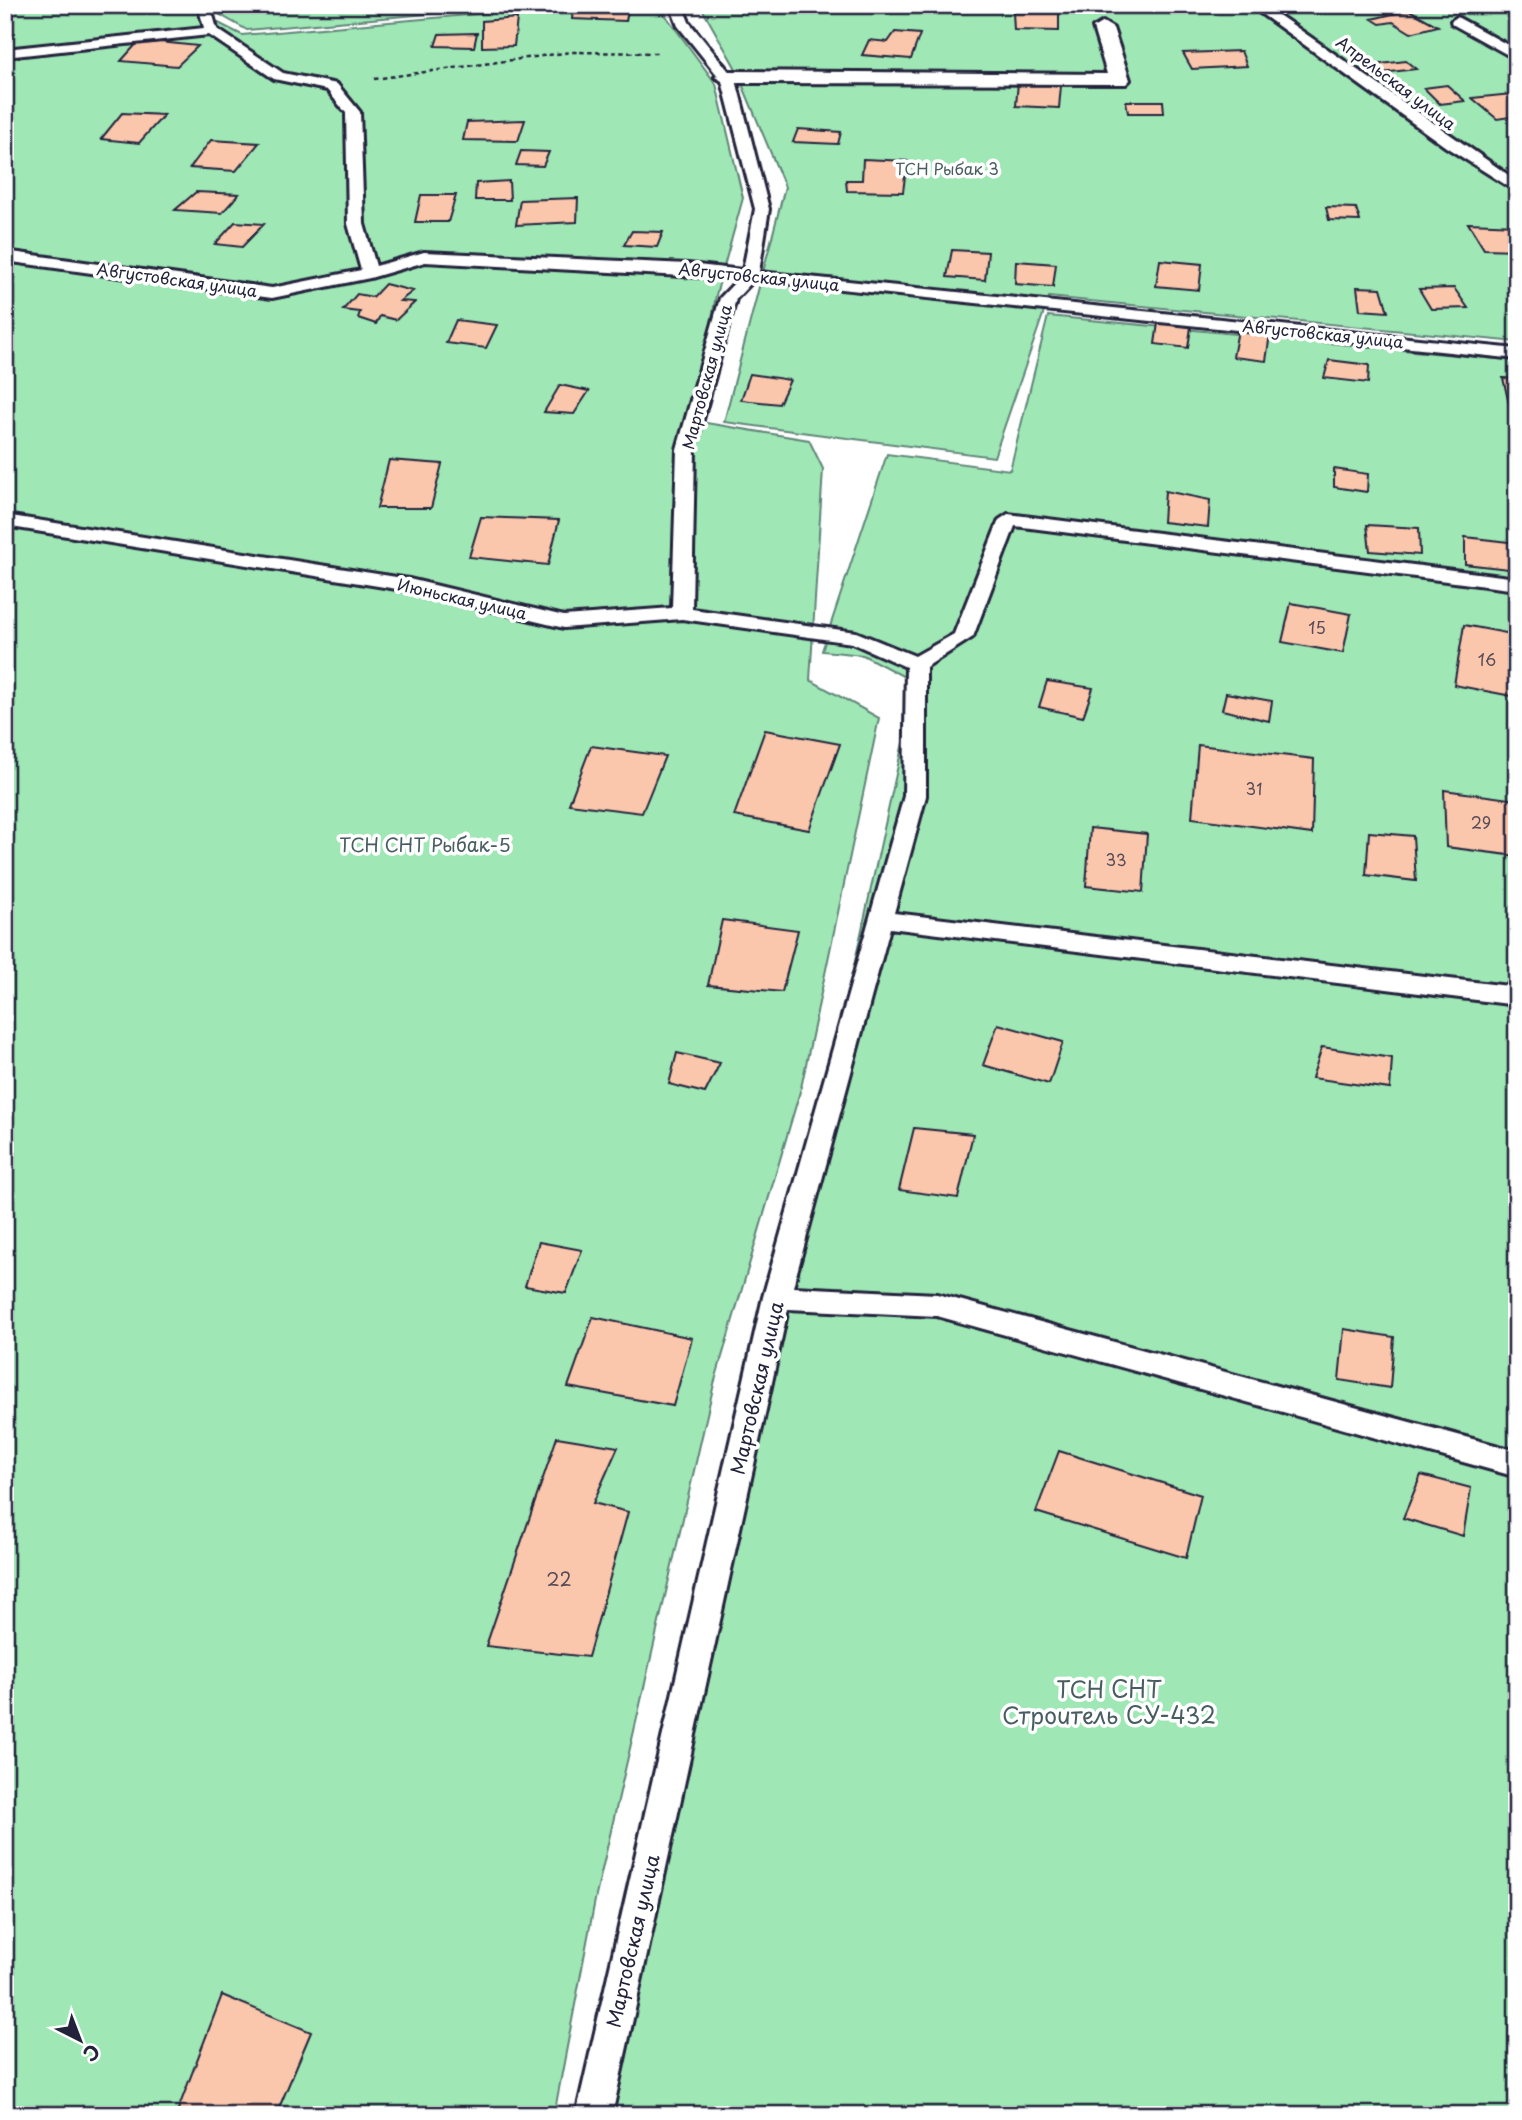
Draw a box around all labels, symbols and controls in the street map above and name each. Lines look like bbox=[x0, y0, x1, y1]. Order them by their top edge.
street label: Апрельская улица bbox=[1332, 29, 1461, 135]
park label: ТСН Рыбак 3 bbox=[895, 156, 999, 180]
street label: Августовская улица bbox=[95, 256, 259, 302]
street label: Августовская улица bbox=[677, 256, 841, 296]
street label: Мартовская улица bbox=[675, 302, 737, 452]
street label: Августовская улица bbox=[1241, 313, 1405, 353]
street label: Июньская улица bbox=[395, 571, 529, 625]
house number: 15 bbox=[1308, 615, 1326, 639]
house number: 16 bbox=[1478, 647, 1496, 671]
house number: 31 bbox=[1246, 776, 1262, 800]
house number: 29 bbox=[1471, 810, 1491, 834]
park label: ТСН СНТ Рыбак-5 bbox=[339, 830, 511, 858]
house number: 33 bbox=[1105, 847, 1127, 871]
street label: Мартовская улица bbox=[722, 1298, 790, 1477]
house number: 22 bbox=[546, 1564, 572, 1592]
park label: ТСН СНТ Строитель СУ-432 bbox=[1002, 1671, 1216, 1732]
street label: Мартовская улица bbox=[598, 1851, 666, 2030]
north arrow bbox=[46, 2004, 116, 2074]
text: С bbox=[77, 2038, 107, 2069]

